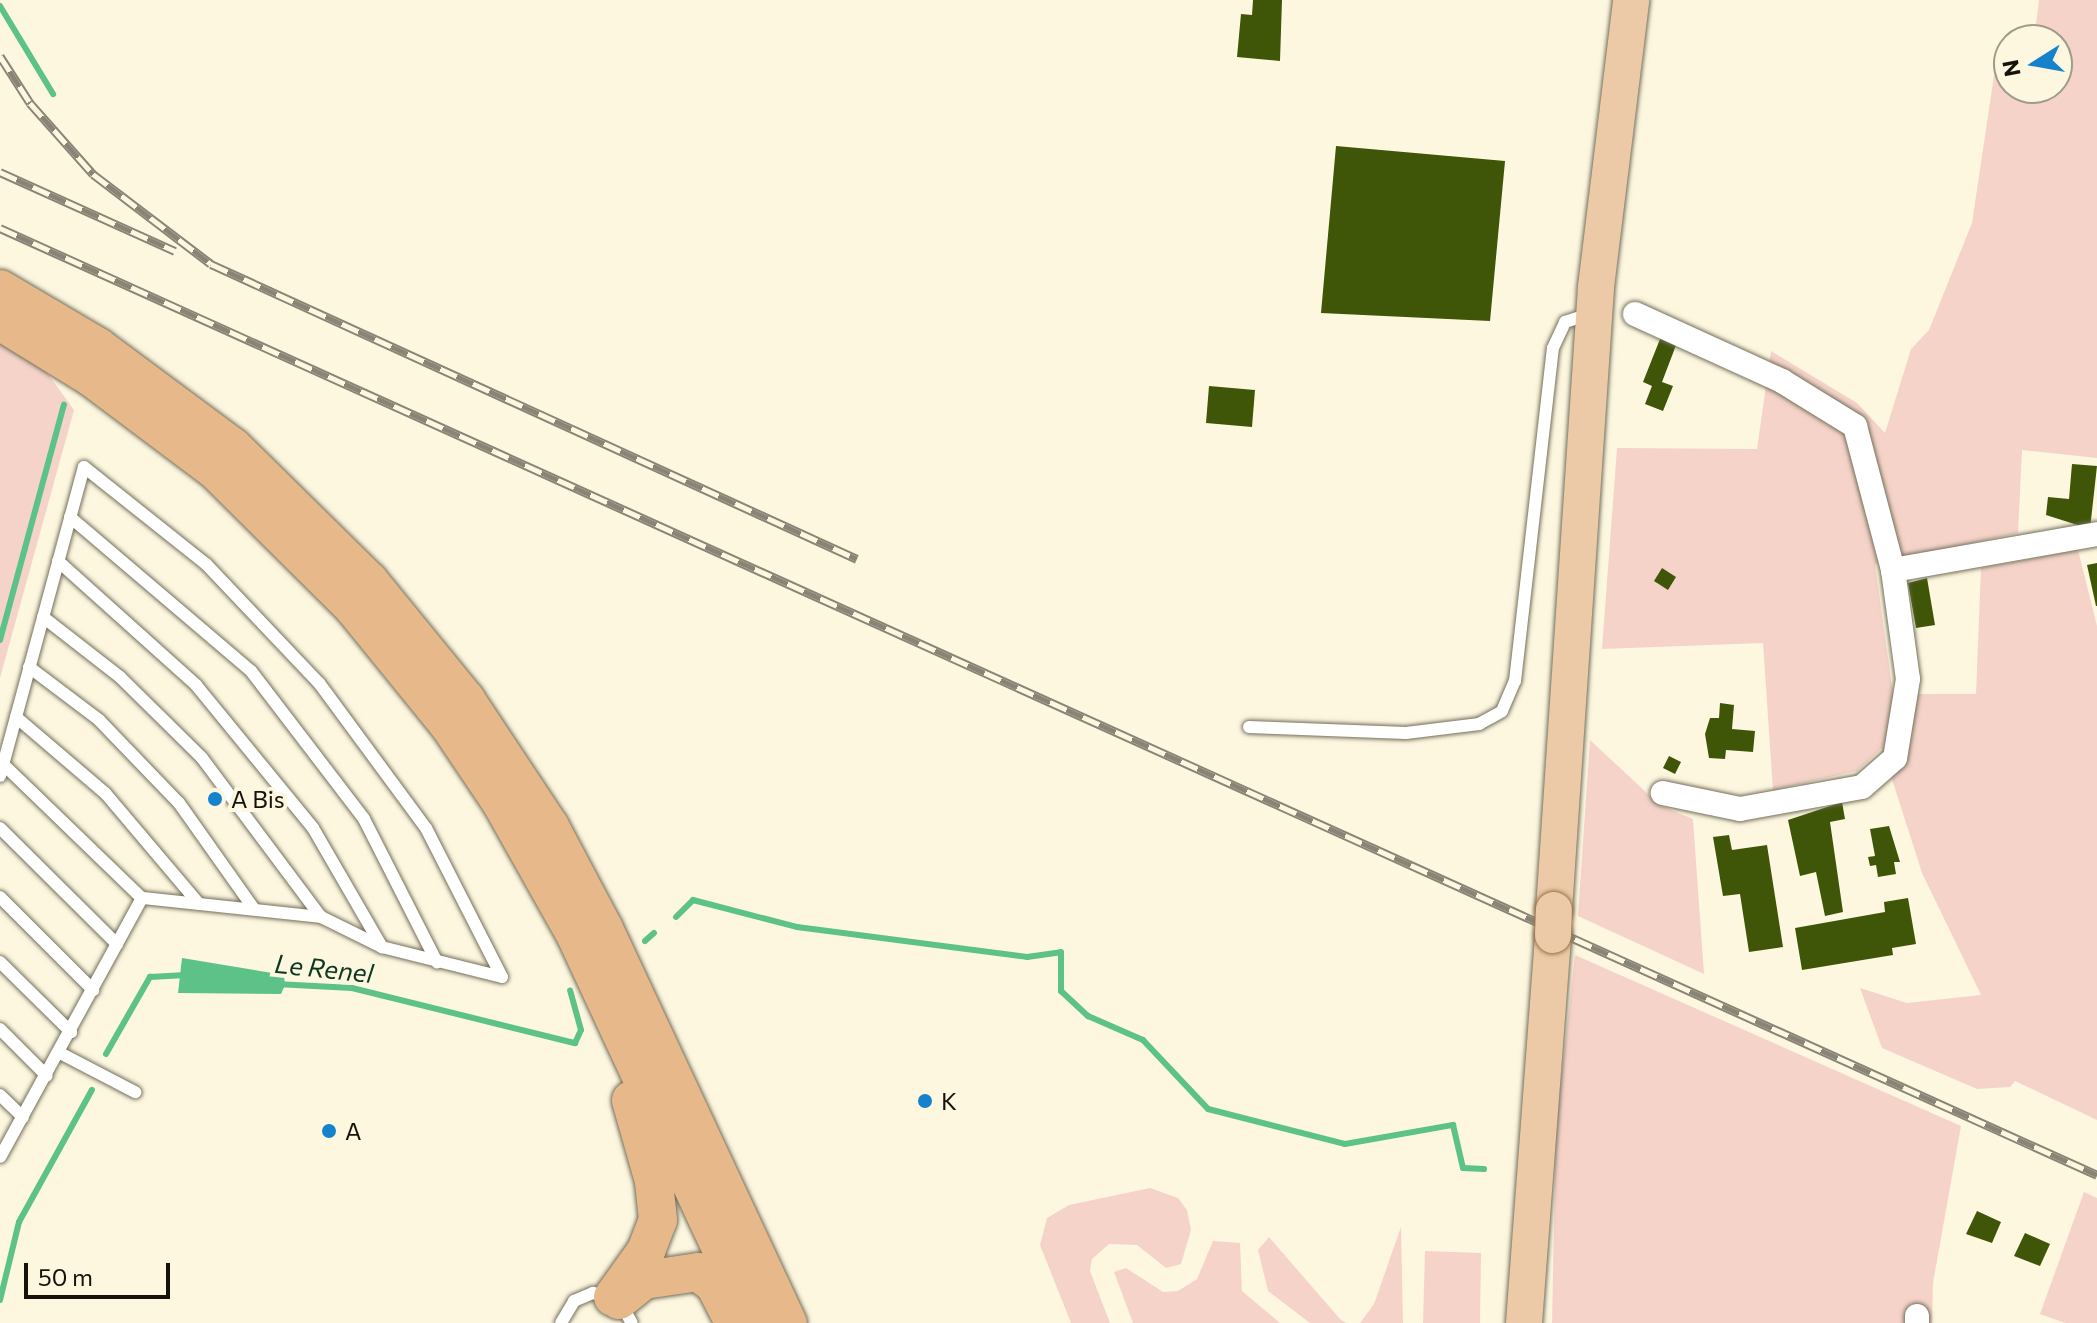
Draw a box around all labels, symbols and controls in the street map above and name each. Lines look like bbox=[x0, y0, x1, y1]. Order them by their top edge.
north arrow bbox=[1993, 24, 2073, 104]
text: N bbox=[1996, 58, 2026, 79]
place label: A Bis bbox=[231, 785, 285, 813]
marker: A Bis bbox=[206, 790, 224, 808]
water label: Le Renel bbox=[273, 947, 375, 989]
place label: K bbox=[941, 1087, 957, 1115]
marker: K bbox=[916, 1092, 934, 1110]
place label: A bbox=[345, 1117, 362, 1145]
marker: A bbox=[320, 1122, 338, 1140]
scale bar bbox=[28, 1247, 174, 1297]
text: 50 m bbox=[38, 1262, 93, 1291]

